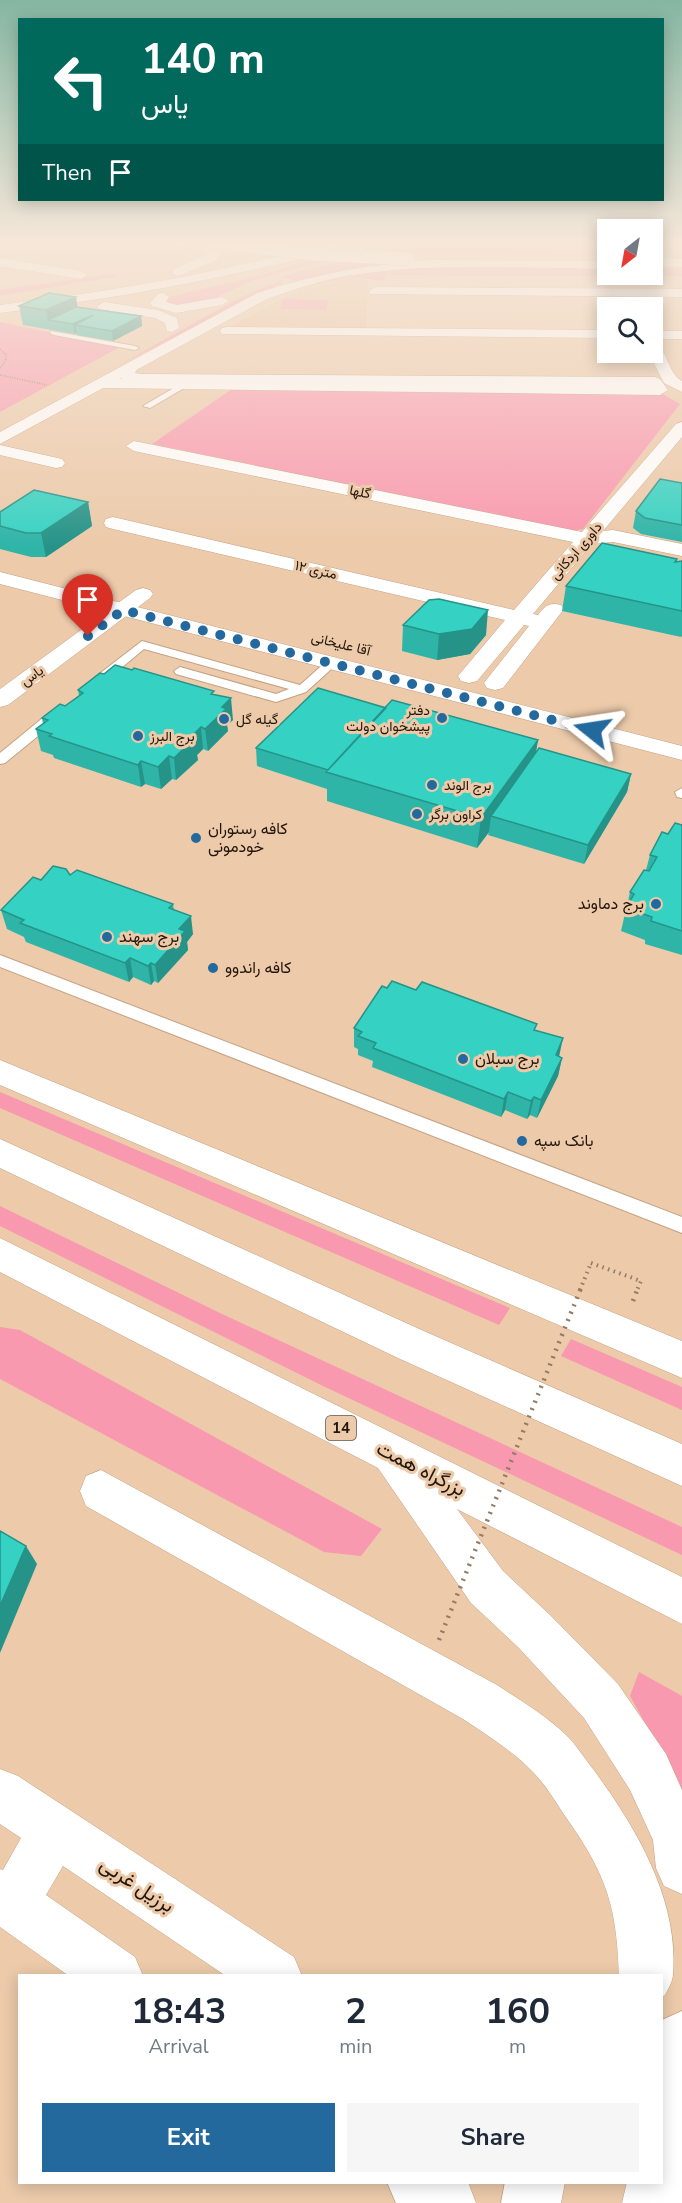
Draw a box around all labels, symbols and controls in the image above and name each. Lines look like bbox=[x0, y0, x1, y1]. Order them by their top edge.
text: 140 m bbox=[141, 31, 265, 88]
icon: left bbox=[42, 42, 120, 120]
text: یاس bbox=[141, 86, 188, 123]
icon: arrive bbox=[104, 156, 137, 189]
text: Then bbox=[42, 158, 92, 188]
north arrow bbox=[597, 219, 663, 285]
map controls bbox=[597, 219, 663, 363]
button: search bbox=[597, 297, 663, 363]
street label: گلها bbox=[348, 480, 372, 504]
street label: داوری اردکانی bbox=[546, 518, 607, 584]
street label: ۱۲ متری bbox=[293, 556, 339, 584]
pin bbox=[62, 574, 113, 636]
icon: arrive bbox=[71, 583, 104, 616]
street label: آقا علیخانی bbox=[309, 627, 374, 661]
street label: یاس bbox=[16, 661, 48, 691]
position arrow bbox=[560, 698, 624, 762]
place label: دفتر پیشخوان دولت bbox=[346, 701, 430, 736]
place label: گیله گل bbox=[236, 710, 278, 729]
marker: دفتر پیشخوان دولت bbox=[435, 711, 449, 725]
marker: گیله گل bbox=[217, 712, 231, 726]
place label: برج البرز bbox=[149, 727, 195, 747]
marker: برج البرز bbox=[131, 729, 145, 743]
place label: برج الوند bbox=[444, 776, 491, 796]
marker: برج الوند bbox=[425, 778, 439, 792]
place label: کراون برگر bbox=[428, 805, 482, 824]
marker: کراون برگر bbox=[410, 807, 424, 821]
place label: کافه رستوران خودمونی bbox=[208, 818, 288, 858]
marker: کافه رستوران خودمونی bbox=[189, 831, 203, 845]
place label: برج دماوند bbox=[578, 893, 644, 915]
marker: برج دماوند bbox=[649, 897, 663, 911]
place label: برج سهند bbox=[119, 926, 179, 948]
marker: برج سهند bbox=[100, 930, 114, 944]
place label: کافه راندوو bbox=[225, 957, 291, 979]
marker: کافه راندوو bbox=[206, 961, 220, 975]
place label: برج سبلان bbox=[475, 1048, 539, 1070]
marker: برج سبلان bbox=[456, 1052, 470, 1066]
place label: بانک سپه bbox=[534, 1130, 593, 1152]
marker: بانک سپه bbox=[515, 1134, 529, 1148]
road number: 14 bbox=[326, 1416, 356, 1440]
street label: بزرگراه همت bbox=[372, 1435, 470, 1503]
street label: برزیل غربی bbox=[94, 1851, 180, 1919]
text: 18:43 bbox=[131, 1987, 226, 2036]
text: 2 bbox=[345, 1987, 367, 2036]
text: 160 bbox=[485, 1987, 550, 2036]
text: Arrival bbox=[149, 2033, 209, 2060]
text: min bbox=[339, 2033, 372, 2060]
text: m bbox=[509, 2033, 526, 2060]
button: Exit bbox=[42, 2103, 335, 2172]
button: Share bbox=[347, 2103, 639, 2172]

